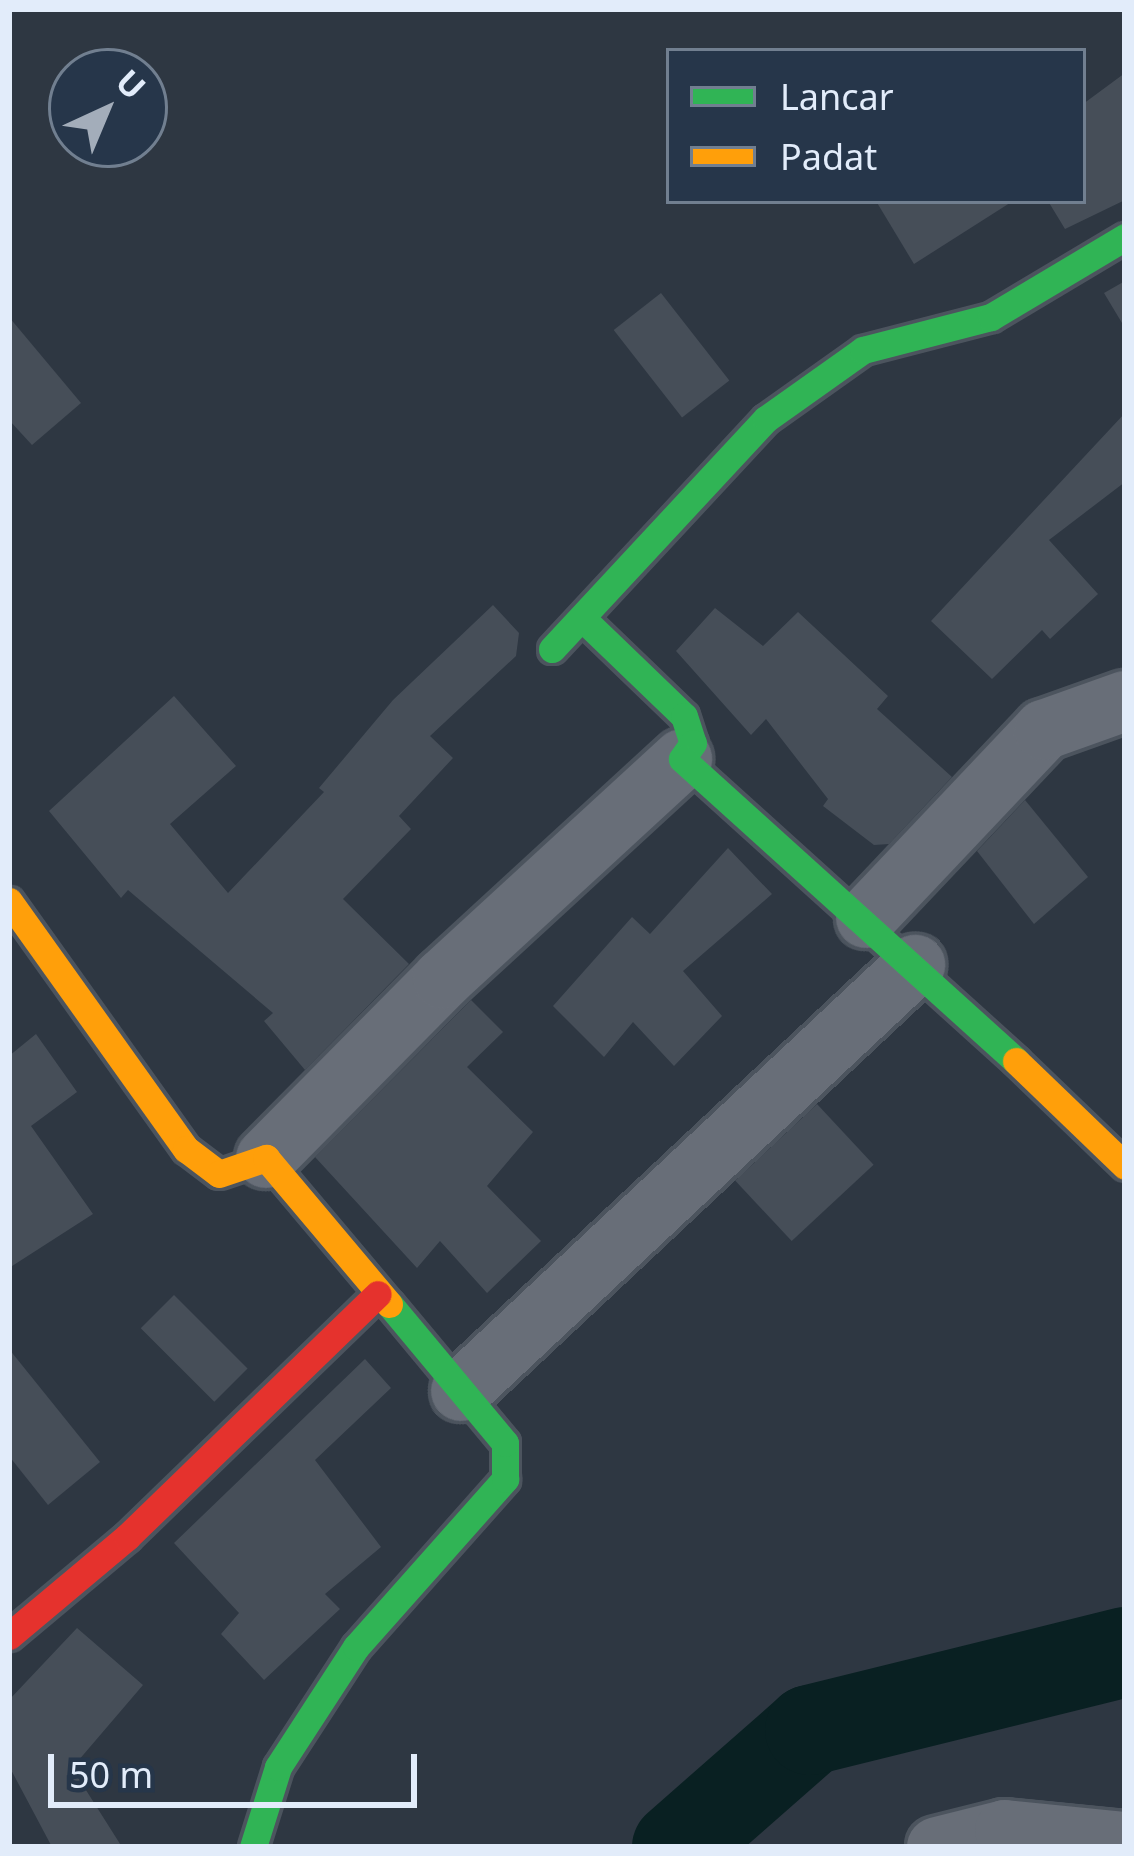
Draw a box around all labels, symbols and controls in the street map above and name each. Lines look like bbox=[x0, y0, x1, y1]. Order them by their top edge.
north arrow bbox=[48, 48, 168, 168]
legend bbox=[666, 48, 1086, 204]
text: U bbox=[107, 59, 156, 109]
text: Lancar bbox=[780, 72, 894, 121]
text: Padat bbox=[780, 132, 877, 181]
scale bar bbox=[54, 1730, 423, 1804]
text: 50 m bbox=[69, 1750, 153, 1799]

